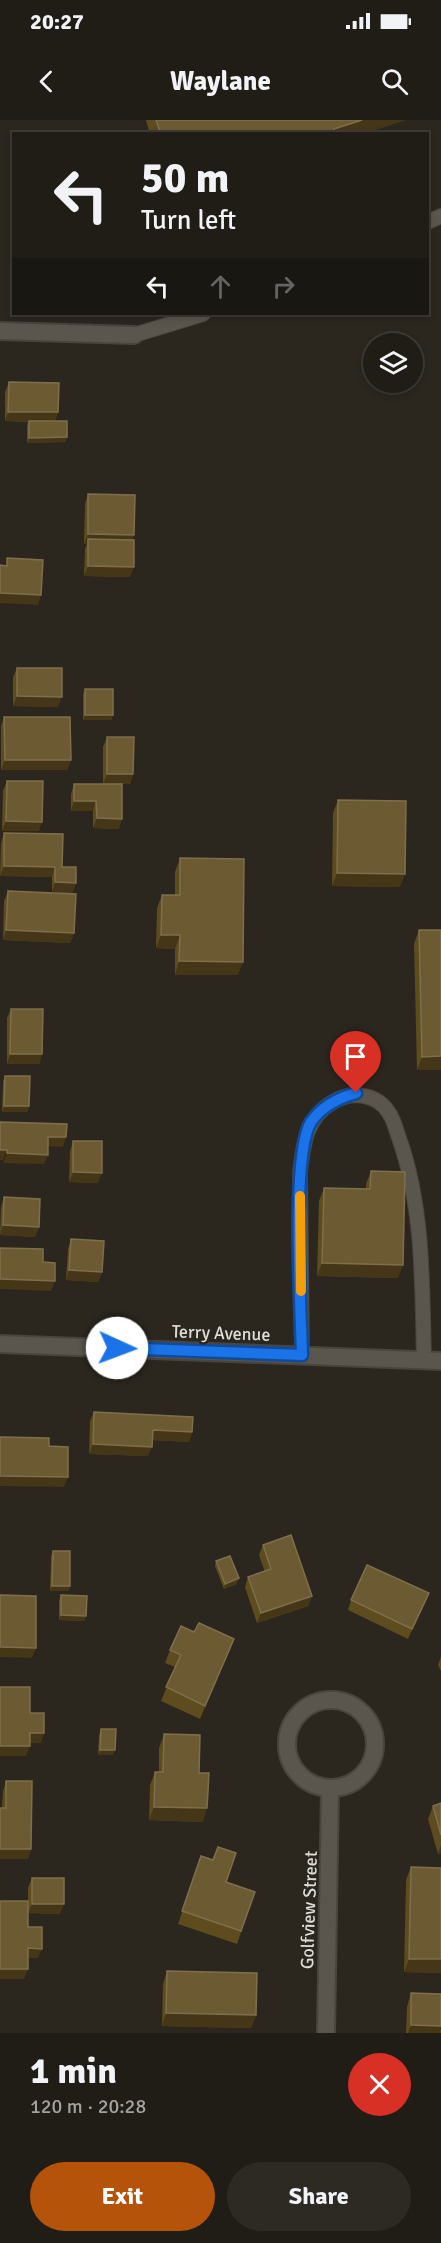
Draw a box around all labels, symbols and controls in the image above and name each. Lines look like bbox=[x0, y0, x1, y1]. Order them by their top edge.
text: 20:27 bbox=[30, 8, 84, 35]
icon: back bbox=[30, 65, 63, 98]
text: Waylane bbox=[170, 65, 271, 98]
icon: search bbox=[378, 65, 411, 98]
text: 50 m bbox=[141, 153, 230, 204]
icon: left bbox=[42, 156, 120, 234]
text: Turn left bbox=[141, 204, 236, 237]
icon: left bbox=[141, 270, 174, 303]
icon: ahead bbox=[204, 270, 237, 303]
icon: right bbox=[267, 270, 300, 303]
map controls bbox=[363, 333, 423, 393]
button: layers bbox=[363, 333, 423, 393]
pin bbox=[330, 1031, 381, 1093]
icon: arrive bbox=[339, 1040, 372, 1073]
position arrow bbox=[85, 1316, 149, 1380]
street label: Terry Avenue bbox=[171, 1320, 271, 1346]
street label: Golfview Street bbox=[296, 1850, 322, 1970]
text: 1 min bbox=[30, 2049, 117, 2094]
button: close bbox=[348, 2053, 411, 2116]
text: 120 m · 20:28 bbox=[30, 2094, 146, 2119]
button: Exit bbox=[30, 2162, 215, 2231]
button: Share bbox=[227, 2162, 411, 2231]

